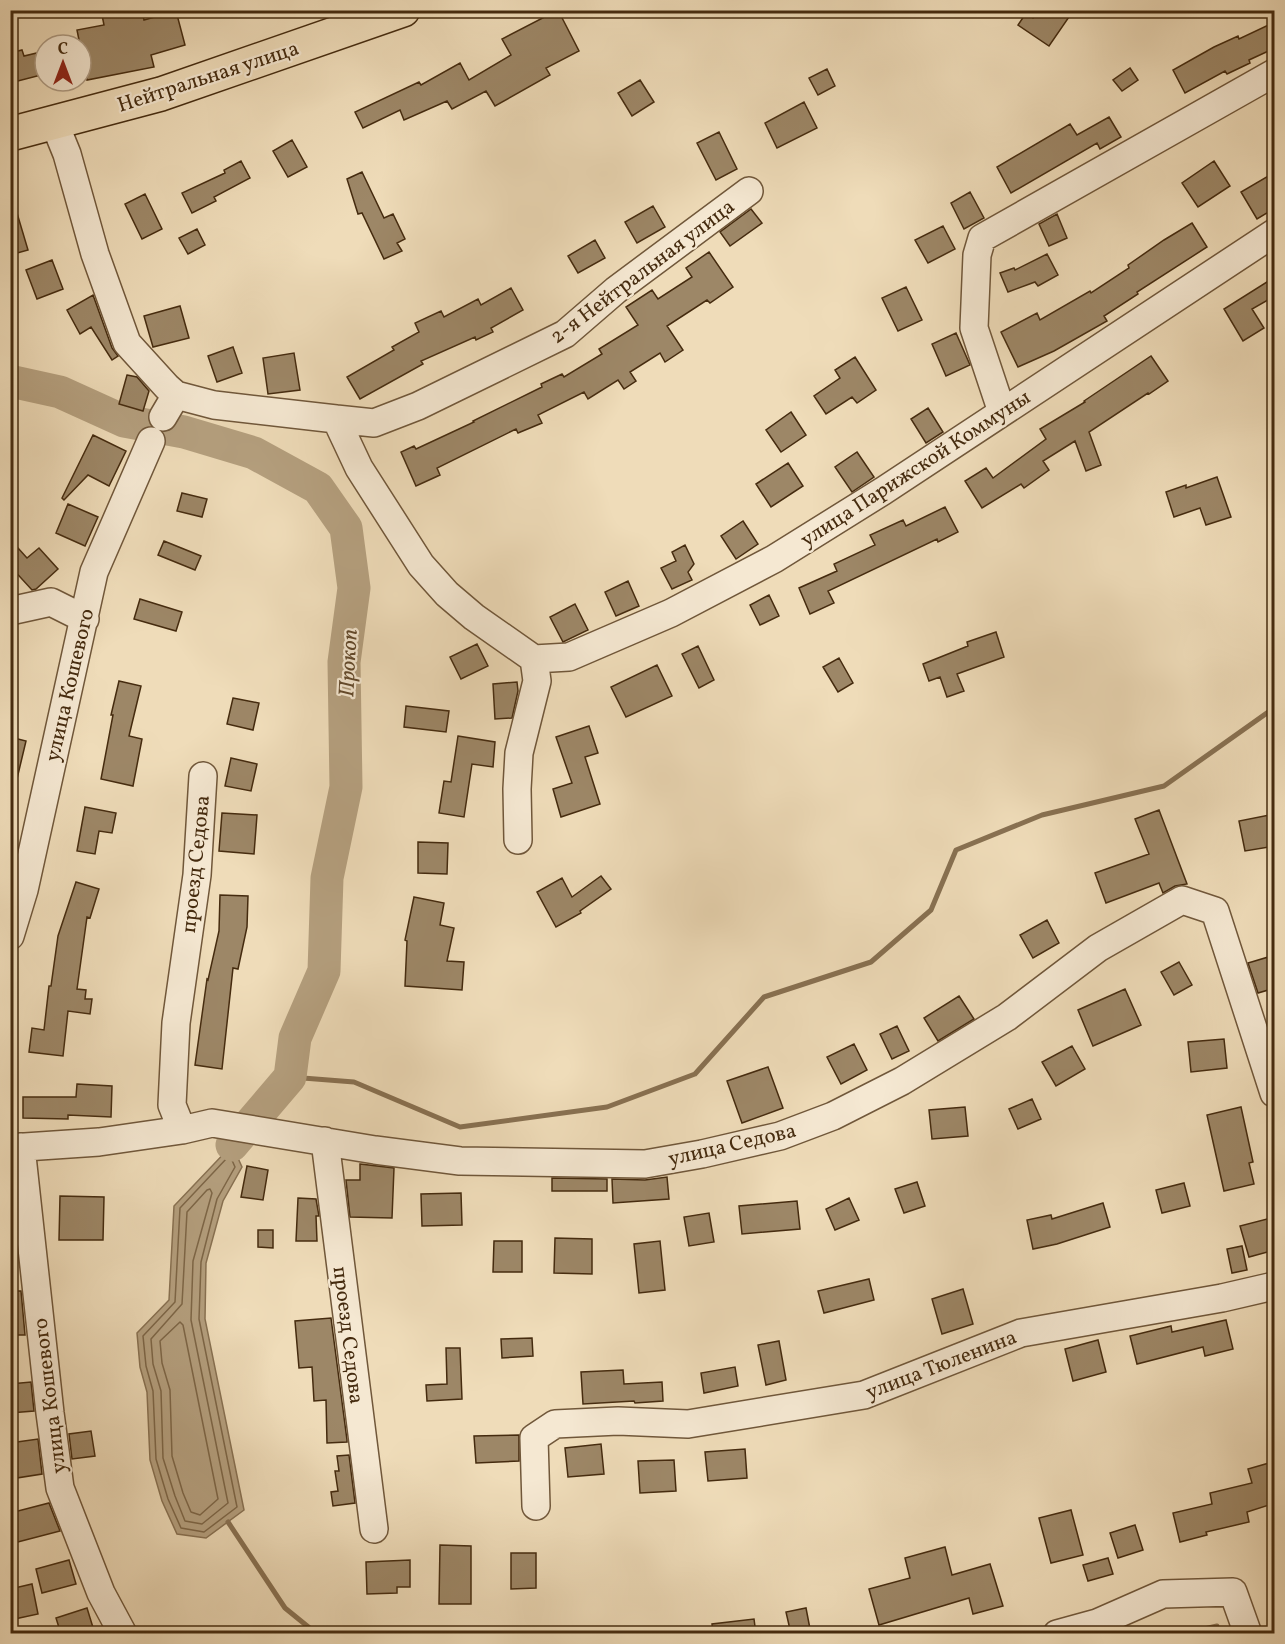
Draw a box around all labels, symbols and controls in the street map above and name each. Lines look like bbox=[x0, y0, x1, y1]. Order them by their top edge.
north arrow bbox=[33, 33, 93, 93]
street label: Нейтральная улица bbox=[114, 34, 303, 120]
text: С bbox=[58, 39, 68, 61]
street label: 2-я Нейтральная улица bbox=[545, 193, 741, 351]
street label: улица Парижской Коммуны bbox=[795, 384, 1037, 555]
street label: улица Кошевого bbox=[39, 606, 102, 765]
water label: Прокоп bbox=[332, 628, 367, 698]
street label: проезд Седова bbox=[175, 794, 218, 934]
street label: улица Седова bbox=[665, 1117, 799, 1174]
street label: проезд Седова bbox=[325, 1265, 370, 1406]
street label: улица Кошевого bbox=[27, 1316, 74, 1475]
street label: улица Тюленина bbox=[862, 1323, 1021, 1408]

